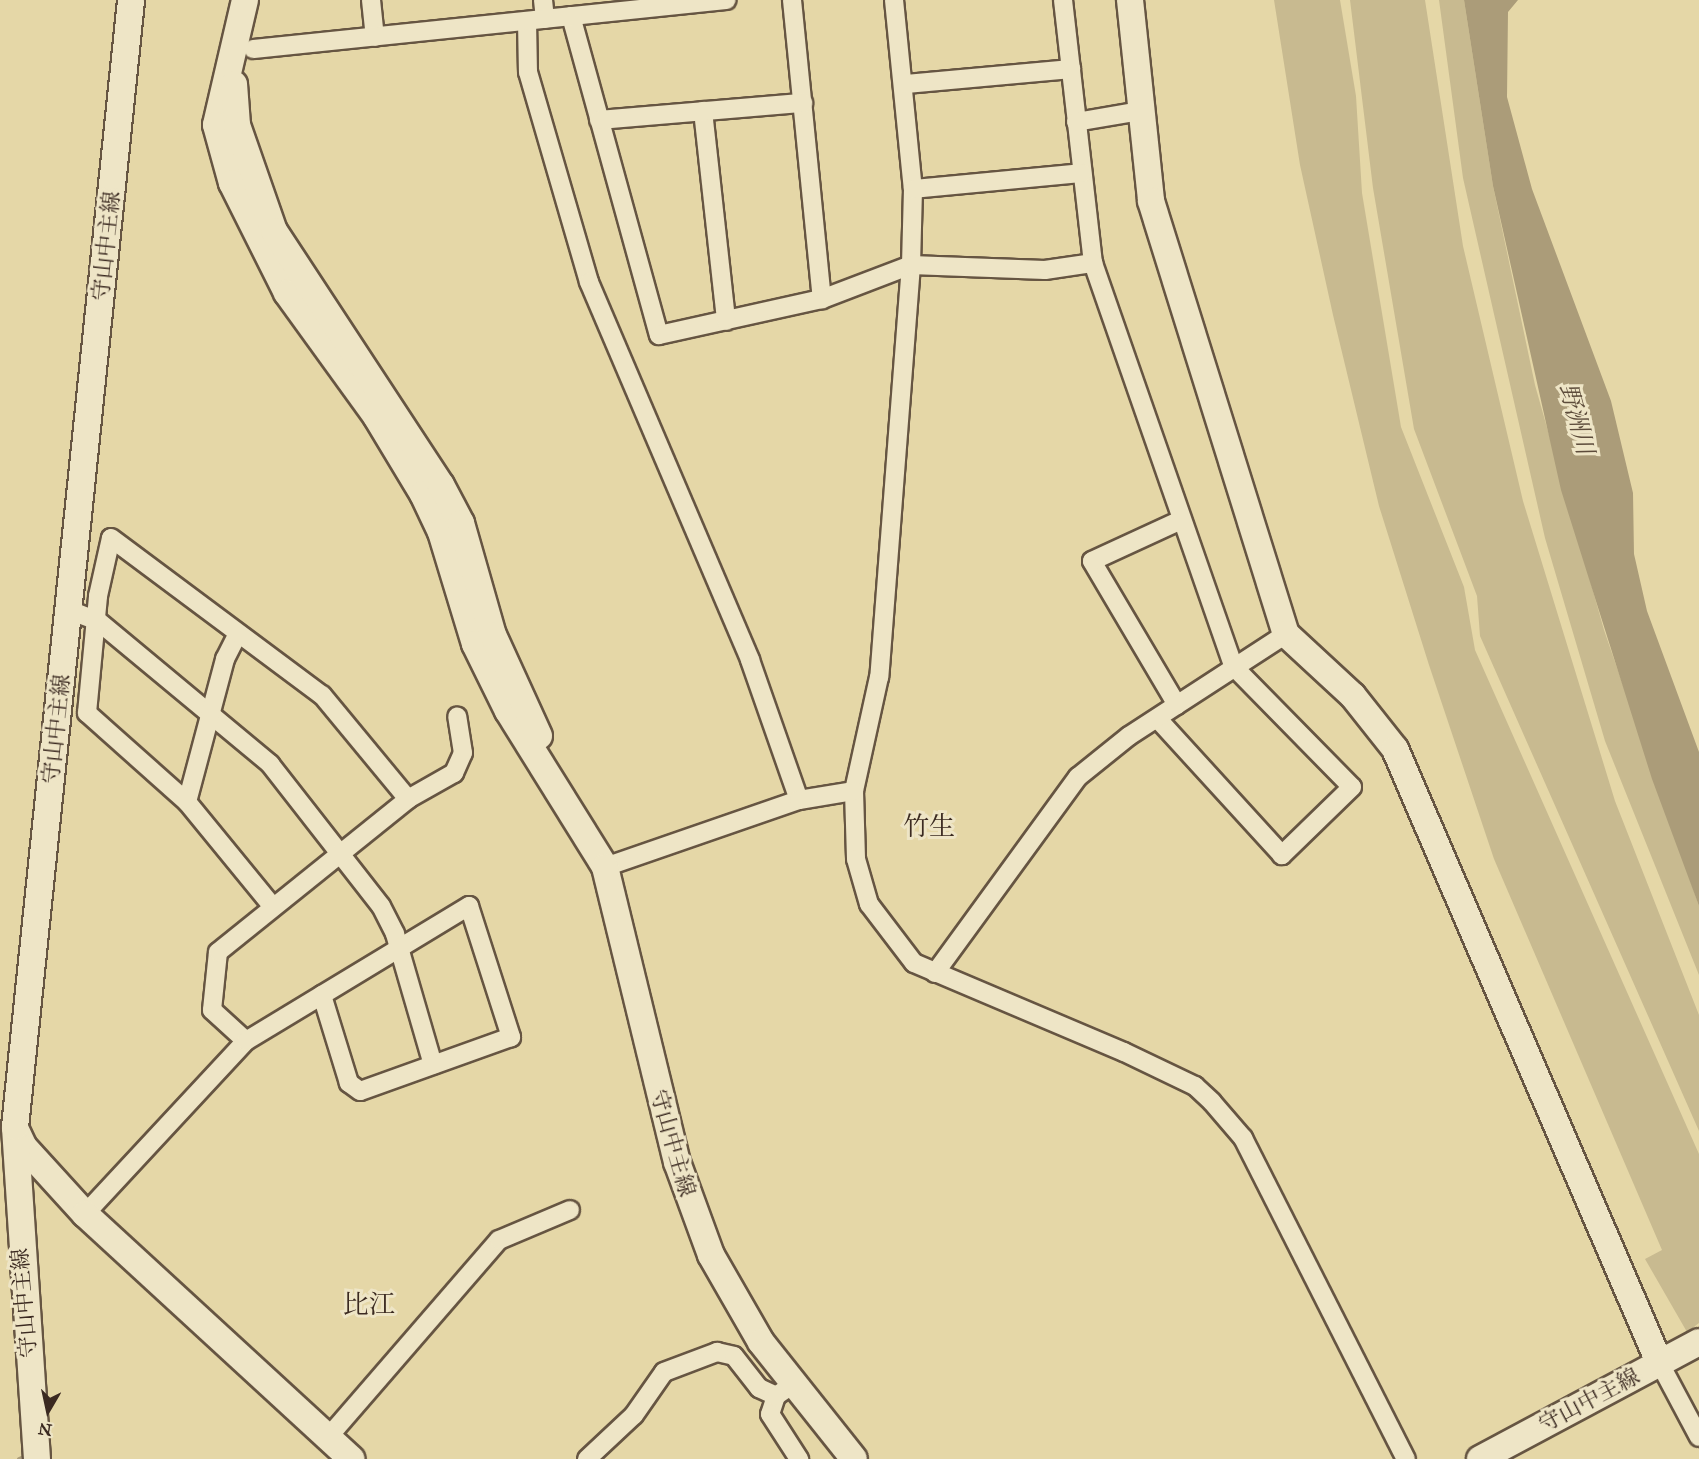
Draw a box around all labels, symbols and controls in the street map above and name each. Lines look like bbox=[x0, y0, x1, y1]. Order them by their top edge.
street label: 守山中主線 bbox=[87, 190, 125, 302]
water label: 野洲川 bbox=[1553, 380, 1599, 458]
street label: 守山中主線 bbox=[37, 673, 75, 785]
district label: 竹生 bbox=[903, 811, 955, 843]
street label: 守山中主線 bbox=[645, 1086, 701, 1200]
street label: 守山中主線 bbox=[6, 1247, 42, 1359]
district label: 比江 bbox=[343, 1289, 395, 1321]
street label: 守山中主線 bbox=[1534, 1363, 1644, 1437]
north arrow bbox=[18, 1381, 78, 1441]
text: N bbox=[37, 1419, 53, 1440]

